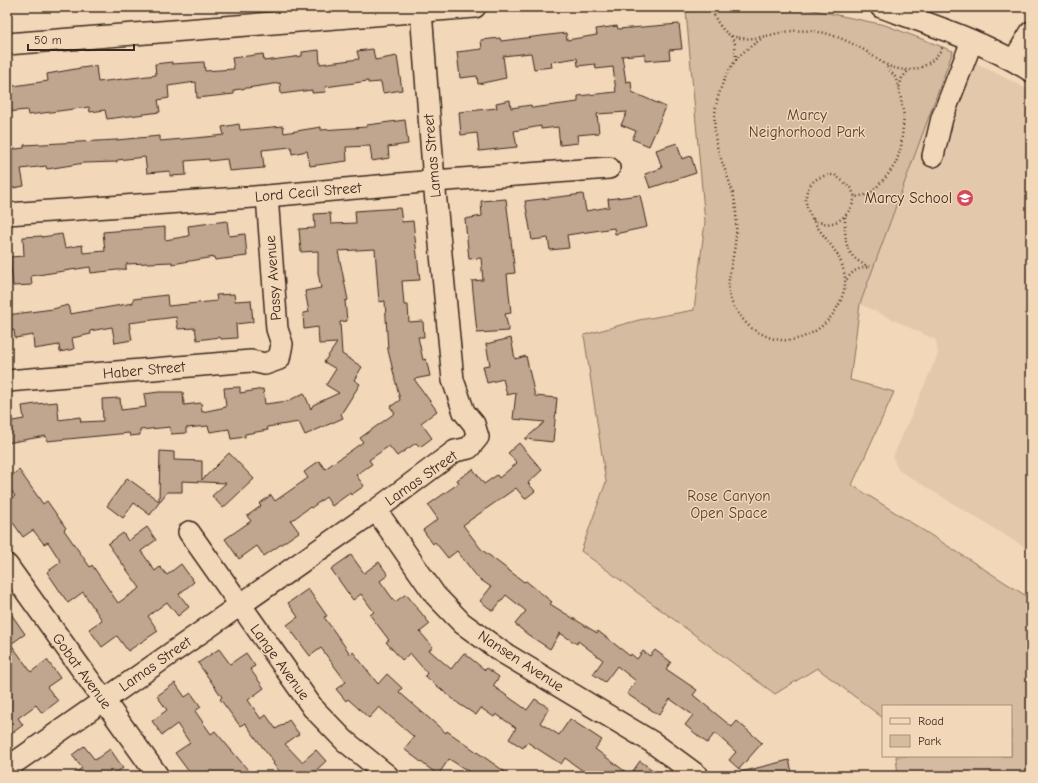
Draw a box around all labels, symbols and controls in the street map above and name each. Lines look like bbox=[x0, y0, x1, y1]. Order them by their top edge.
scale bar bbox=[28, 26, 134, 52]
text: 50 m bbox=[34, 33, 62, 47]
park label: Marcy Neighorhood Park bbox=[749, 106, 866, 141]
street label: Lamas Street bbox=[419, 113, 445, 199]
street label: Lord Cecil Street bbox=[254, 178, 363, 206]
school or university icon: Marcy School bbox=[955, 188, 975, 208]
place label: Marcy School bbox=[865, 189, 952, 207]
street label: Passy Avenue bbox=[261, 234, 285, 321]
street label: Haber Street bbox=[102, 357, 187, 383]
street label: Lamas Street bbox=[381, 446, 461, 509]
park label: Rose Canyon Open Space bbox=[687, 487, 771, 522]
street label: Lange Avenue bbox=[246, 621, 314, 704]
street label: Nansen Avenue bbox=[475, 627, 568, 696]
street label: Gobat Avenue bbox=[48, 630, 116, 713]
street label: Lamas Street bbox=[115, 632, 195, 695]
legend bbox=[882, 705, 1012, 757]
text: Road bbox=[918, 714, 944, 728]
text: Park bbox=[918, 734, 941, 748]

